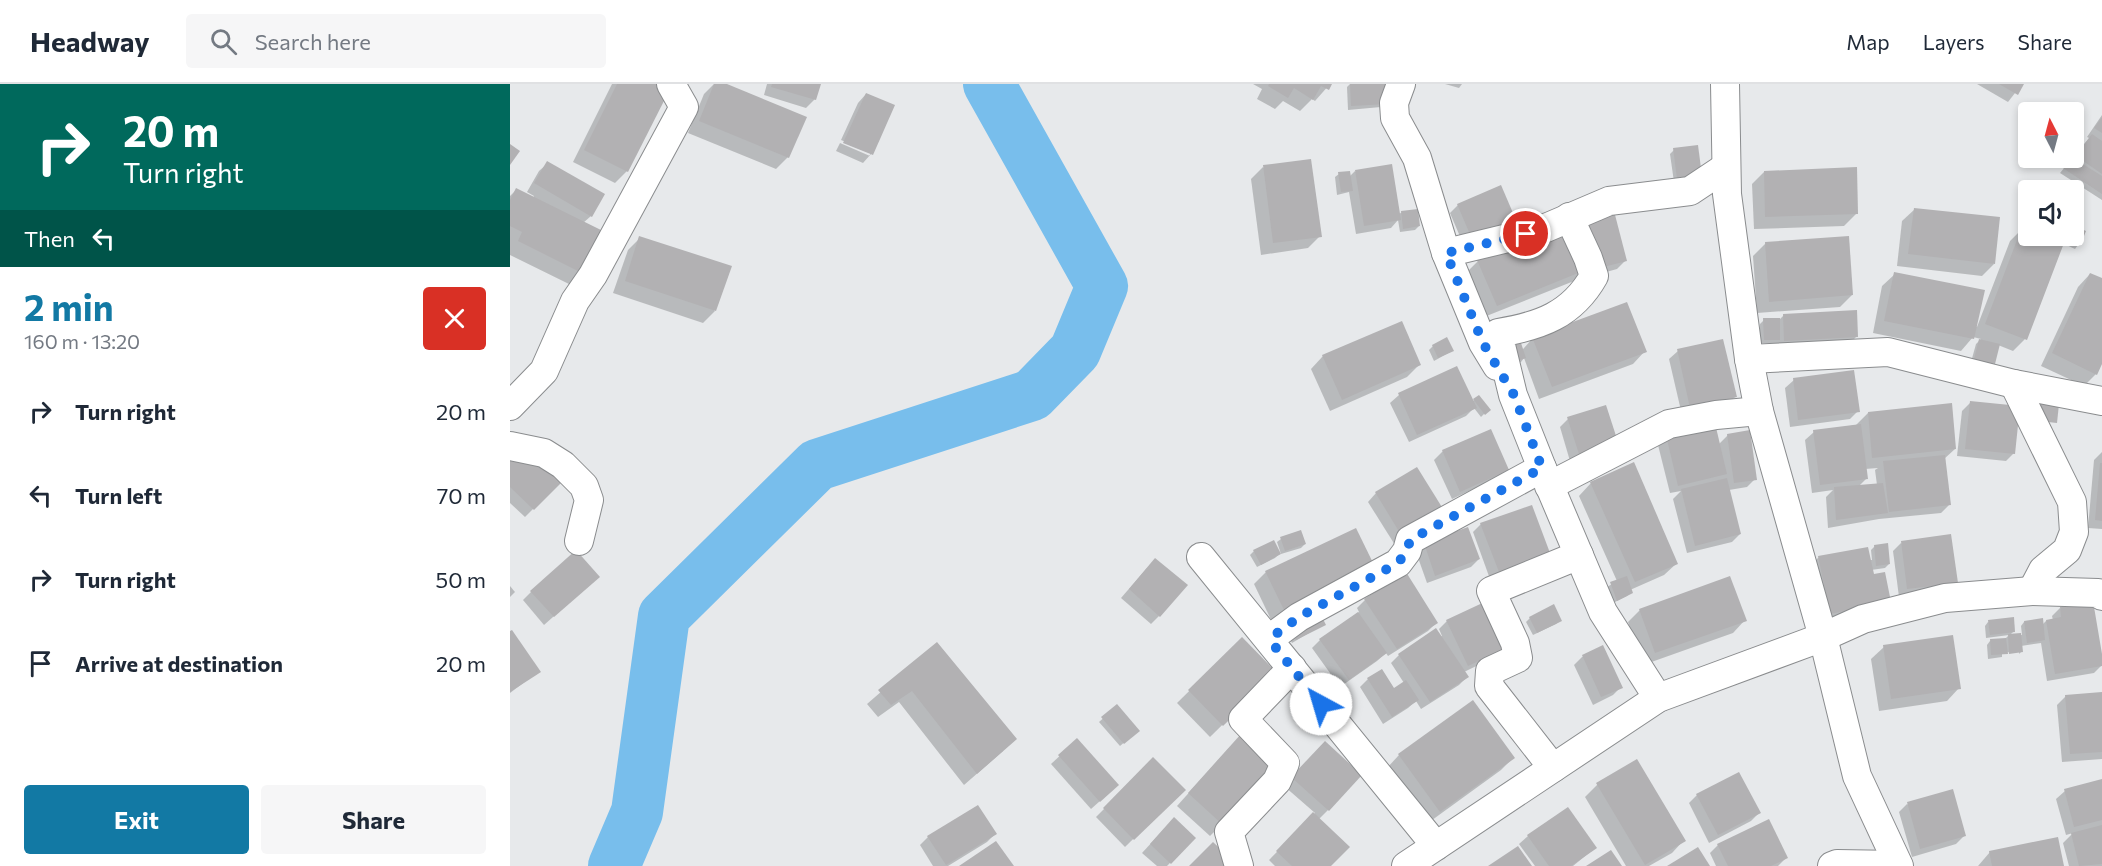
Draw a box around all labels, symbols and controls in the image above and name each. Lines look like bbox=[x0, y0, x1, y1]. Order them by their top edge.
search box bbox=[186, 14, 606, 68]
text: Headway bbox=[30, 24, 150, 58]
icon: search bbox=[207, 25, 240, 58]
text: Search here bbox=[255, 28, 371, 55]
text: Map bbox=[1846, 29, 1890, 54]
text: Layers bbox=[1923, 29, 1985, 54]
text: Share bbox=[2018, 29, 2072, 54]
north arrow bbox=[2018, 102, 2084, 168]
map controls bbox=[2018, 102, 2084, 246]
text: 20 m bbox=[123, 104, 219, 156]
icon: right bbox=[24, 108, 102, 186]
text: Turn right bbox=[123, 156, 243, 189]
button: sound bbox=[2018, 180, 2084, 246]
pin bbox=[1500, 208, 1551, 259]
icon: arrive bbox=[1509, 217, 1542, 250]
icon: left bbox=[87, 222, 120, 255]
text: Then bbox=[24, 225, 75, 252]
text: 2 min bbox=[24, 284, 114, 328]
button: close bbox=[423, 287, 486, 350]
text: 160 m · 13:20 bbox=[24, 329, 140, 353]
icon: right bbox=[24, 395, 57, 428]
text: Turn right bbox=[75, 398, 176, 425]
text: 20 m bbox=[436, 398, 486, 425]
icon: left bbox=[24, 479, 57, 512]
text: Turn left bbox=[75, 482, 162, 509]
text: 70 m bbox=[437, 482, 486, 509]
icon: right bbox=[24, 563, 57, 596]
text: Turn right bbox=[75, 566, 176, 593]
text: 50 m bbox=[436, 566, 486, 593]
icon: arrive bbox=[24, 647, 57, 680]
text: Arrive at destination bbox=[75, 650, 283, 677]
text: 20 m bbox=[436, 650, 486, 677]
position arrow bbox=[1289, 672, 1353, 736]
button: Exit bbox=[24, 785, 249, 854]
button: Share bbox=[261, 785, 486, 854]

